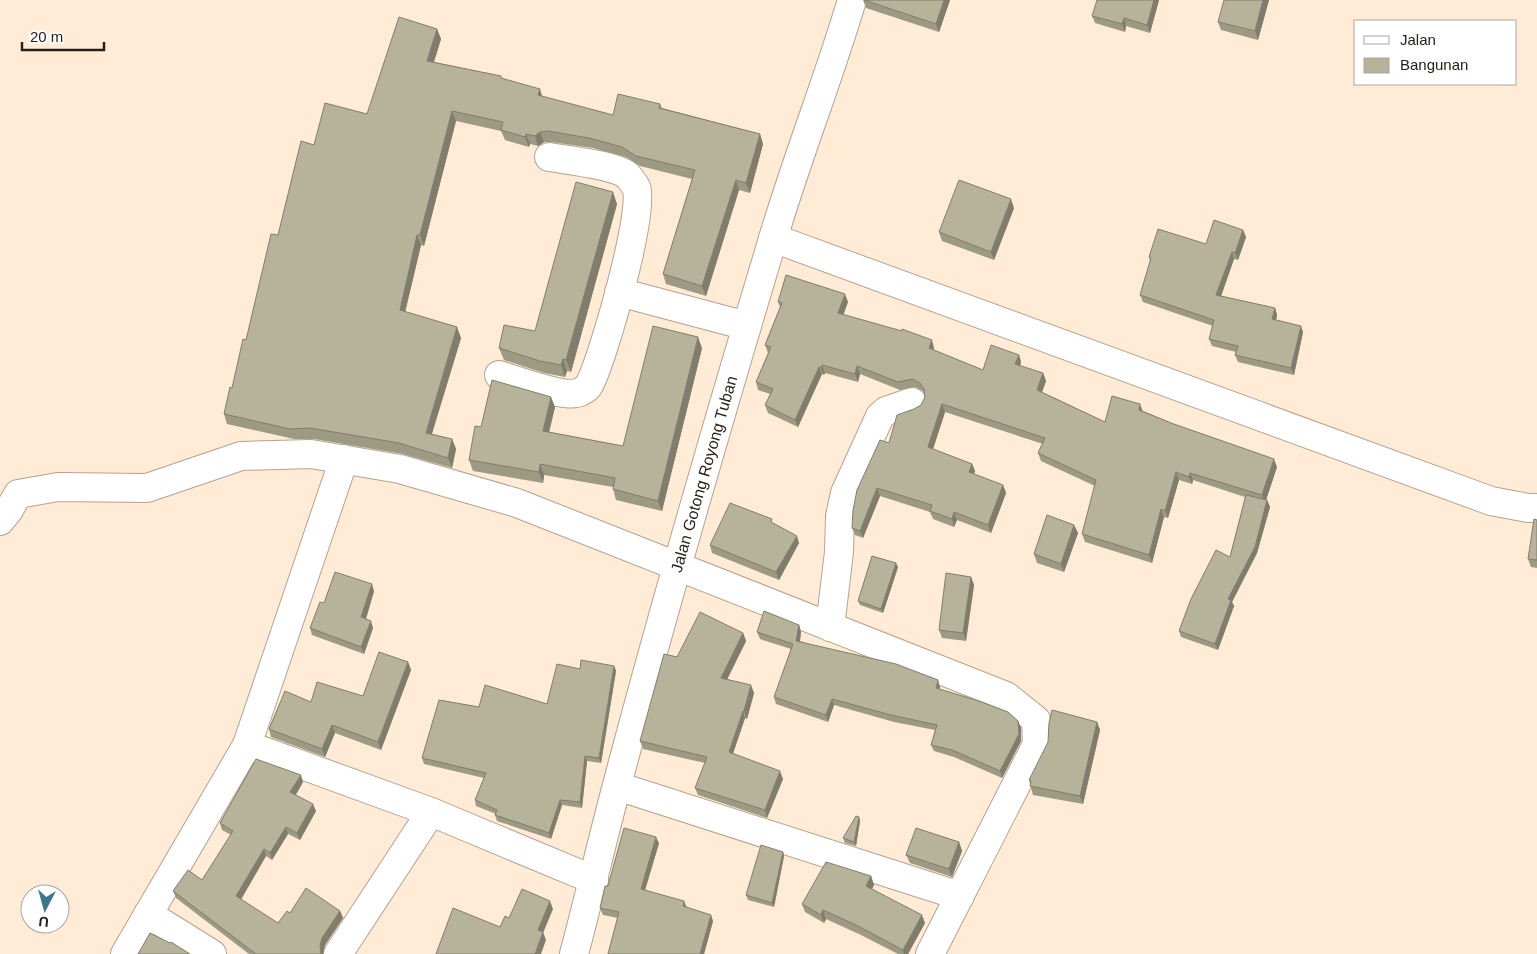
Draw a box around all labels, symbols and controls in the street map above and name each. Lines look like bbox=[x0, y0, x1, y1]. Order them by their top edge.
scale bar bbox=[22, 20, 105, 52]
legend bbox=[1354, 20, 1517, 85]
text: 20 m bbox=[30, 28, 63, 45]
text: Jalan bbox=[1400, 31, 1436, 48]
text: Bangunan bbox=[1400, 56, 1468, 73]
street label: Jalan Gotong Royong Tuban bbox=[668, 374, 740, 574]
north arrow bbox=[20, 884, 70, 934]
text: U bbox=[38, 913, 50, 930]

